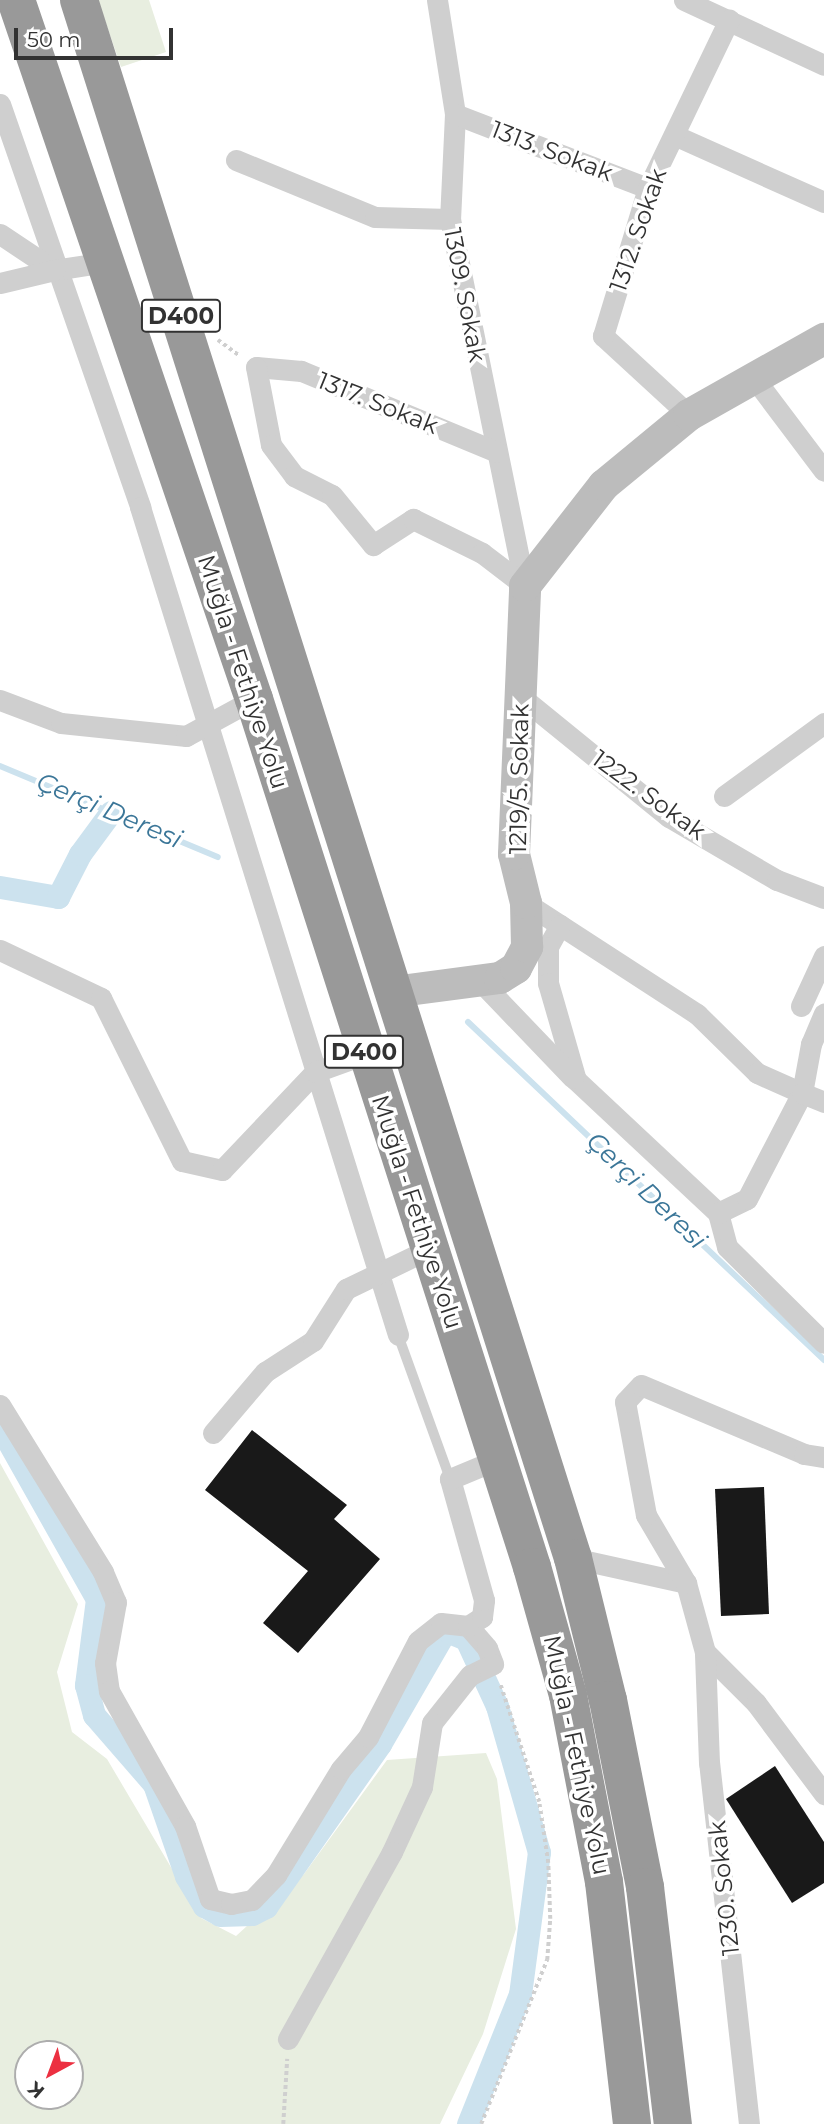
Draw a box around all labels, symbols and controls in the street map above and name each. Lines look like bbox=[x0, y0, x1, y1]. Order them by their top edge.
scale bar bbox=[18, 14, 177, 58]
text: 50 m bbox=[27, 27, 81, 52]
street label: 1313. Sokak bbox=[487, 115, 617, 187]
street label: 1312. Sokak bbox=[603, 165, 673, 295]
street label: 1309. Sokak bbox=[438, 225, 492, 365]
road number: D400 bbox=[141, 296, 221, 336]
street label: 1317. Sokak bbox=[313, 366, 443, 440]
street label: Muğla - Fethiye Yolu bbox=[192, 551, 294, 793]
street label: 1219/5. Sokak bbox=[503, 703, 535, 855]
street label: 1222. Sokak bbox=[586, 744, 712, 846]
water label: Çerçi Deresi bbox=[32, 766, 186, 856]
road number: D400 bbox=[324, 1032, 404, 1072]
street label: Muğla - Fethiye Yolu bbox=[366, 1091, 468, 1333]
water label: Çerçi Deresi bbox=[579, 1126, 713, 1256]
street label: Muğla - Fethiye Yolu bbox=[538, 1633, 616, 1877]
street label: 1230. Sokak bbox=[703, 1819, 745, 1957]
north arrow bbox=[14, 2040, 84, 2110]
text: K bbox=[23, 2076, 49, 2103]

